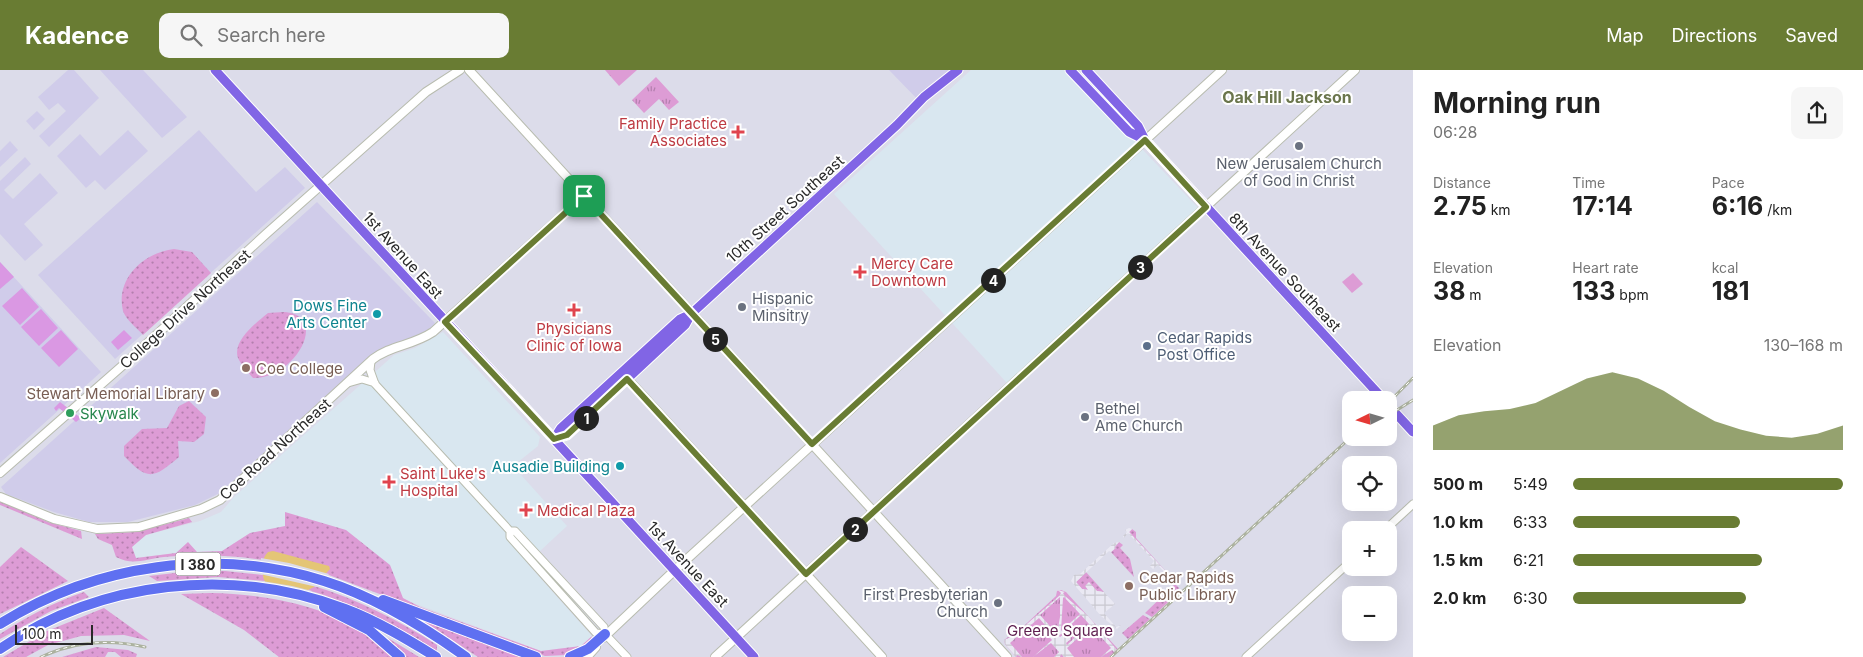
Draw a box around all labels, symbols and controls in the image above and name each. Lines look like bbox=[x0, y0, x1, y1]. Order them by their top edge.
search box bbox=[159, 13, 509, 58]
text: Kadence bbox=[25, 21, 129, 50]
icon: search bbox=[177, 21, 205, 49]
text: Search here bbox=[217, 24, 326, 47]
text: Map bbox=[1606, 25, 1644, 46]
text: Directions bbox=[1672, 25, 1757, 46]
text: Saved bbox=[1785, 25, 1838, 46]
text: Morning run bbox=[1433, 86, 1601, 120]
district label: Oak Hill Jackson bbox=[1222, 87, 1352, 107]
button: share bbox=[1791, 87, 1843, 139]
place label: Family Practice Associates bbox=[619, 114, 727, 150]
text: 06:28 bbox=[1433, 122, 1477, 142]
marker: Family Practice Associates bbox=[731, 125, 745, 139]
marker: New Jerusalem Church of God in Christ bbox=[1293, 140, 1305, 152]
street label: 10th Street Southeast bbox=[722, 151, 848, 267]
place label: New Jerusalem Church of God in Christ bbox=[1216, 154, 1382, 190]
text: Distance bbox=[1433, 174, 1491, 191]
text: Time bbox=[1572, 174, 1605, 191]
text: Pace bbox=[1712, 174, 1745, 191]
pin bbox=[563, 175, 605, 217]
icon: arrive bbox=[570, 182, 598, 210]
text: 2.75 bbox=[1433, 191, 1487, 221]
text: 17:14 bbox=[1572, 191, 1633, 221]
text: 6:16 bbox=[1712, 191, 1763, 221]
text: km bbox=[1487, 201, 1511, 218]
text: /km bbox=[1763, 201, 1792, 218]
street label: 1st Avenue East bbox=[359, 208, 447, 302]
street label: 8th Avenue Southeast bbox=[1225, 209, 1345, 335]
street label: College Drive Northeast bbox=[116, 245, 254, 373]
place label: Mercy Care Downtown bbox=[871, 254, 953, 290]
pin: 3 bbox=[1128, 254, 1152, 280]
text: 3 bbox=[1136, 259, 1145, 276]
text: Elevation bbox=[1433, 259, 1493, 276]
text: Heart rate bbox=[1572, 259, 1639, 276]
text: kcal bbox=[1712, 259, 1738, 276]
marker: Mercy Care Downtown bbox=[853, 265, 867, 279]
pin: 4 bbox=[980, 268, 1006, 292]
text: 4 bbox=[989, 272, 998, 289]
text: 38 bbox=[1433, 276, 1465, 306]
text: 133 bbox=[1572, 276, 1615, 306]
text: 181 bbox=[1712, 276, 1750, 306]
text: m bbox=[1465, 286, 1482, 303]
text: bpm bbox=[1615, 286, 1649, 303]
place label: Hispanic Minsitry bbox=[752, 289, 814, 325]
place label: Dows Fine Arts Center bbox=[286, 296, 367, 332]
marker: Hispanic Minsitry bbox=[736, 301, 748, 313]
marker: Physicians Clinic of Iowa bbox=[567, 303, 581, 317]
marker: Dows Fine Arts Center bbox=[371, 308, 383, 320]
place label: Physicians Clinic of Iowa bbox=[526, 319, 622, 355]
pin: 5 bbox=[702, 326, 728, 352]
place label: Cedar Rapids Post Office bbox=[1157, 328, 1252, 364]
text: 5 bbox=[711, 331, 720, 348]
text: Elevation bbox=[1433, 335, 1502, 355]
text: 130–168 m bbox=[1764, 335, 1843, 355]
marker: Cedar Rapids Post Office bbox=[1141, 340, 1153, 352]
place label: Coe College bbox=[256, 359, 343, 378]
marker: Coe College bbox=[240, 362, 252, 374]
place label: Stewart Memorial Library bbox=[27, 384, 206, 403]
marker: Stewart Memorial Library bbox=[209, 387, 221, 399]
north arrow bbox=[1342, 391, 1398, 446]
map controls bbox=[1342, 391, 1397, 641]
street label: Coe Road Northeast bbox=[215, 394, 335, 504]
place label: Bethel Ame Church bbox=[1095, 399, 1183, 435]
place label: Skywalk bbox=[80, 404, 140, 423]
pin: 1 bbox=[574, 406, 598, 430]
marker: Skywalk bbox=[64, 407, 76, 419]
text: 1 bbox=[583, 410, 590, 427]
marker: Bethel Ame Church bbox=[1079, 411, 1091, 423]
button: locate bbox=[1342, 456, 1397, 511]
place label: Ausadie Building bbox=[492, 457, 610, 476]
marker: Ausadie Building bbox=[614, 460, 626, 472]
place label: Saint Luke's Hospital bbox=[400, 464, 486, 500]
text: 500 m bbox=[1433, 474, 1483, 494]
text: 5:49 bbox=[1513, 474, 1548, 494]
marker: Saint Luke's Hospital bbox=[382, 475, 396, 489]
place label: Medical Plaza bbox=[537, 501, 635, 520]
marker: Medical Plaza bbox=[519, 503, 533, 517]
text: 1.0 km bbox=[1433, 512, 1483, 532]
text: 6:33 bbox=[1513, 512, 1547, 532]
pin: 2 bbox=[842, 516, 868, 542]
street label: 1st Avenue East bbox=[643, 517, 733, 611]
text: 2 bbox=[851, 521, 860, 538]
button: + bbox=[1342, 521, 1397, 576]
text: 1.5 km bbox=[1433, 550, 1483, 570]
text: 6:21 bbox=[1513, 550, 1544, 570]
road number: I 380 bbox=[176, 552, 220, 576]
place label: Cedar Rapids Public Library bbox=[1139, 568, 1237, 604]
marker: Cedar Rapids Public Library bbox=[1123, 580, 1135, 592]
place label: First Presbyterian Church bbox=[863, 585, 988, 621]
button: − bbox=[1342, 586, 1397, 641]
text: 2.0 km bbox=[1433, 588, 1486, 608]
text: 6:30 bbox=[1513, 588, 1548, 608]
marker: First Presbyterian Church bbox=[992, 597, 1004, 609]
park label: Greene Square bbox=[1007, 621, 1113, 640]
scale bar bbox=[15, 622, 92, 645]
text: 100 m bbox=[22, 625, 62, 642]

